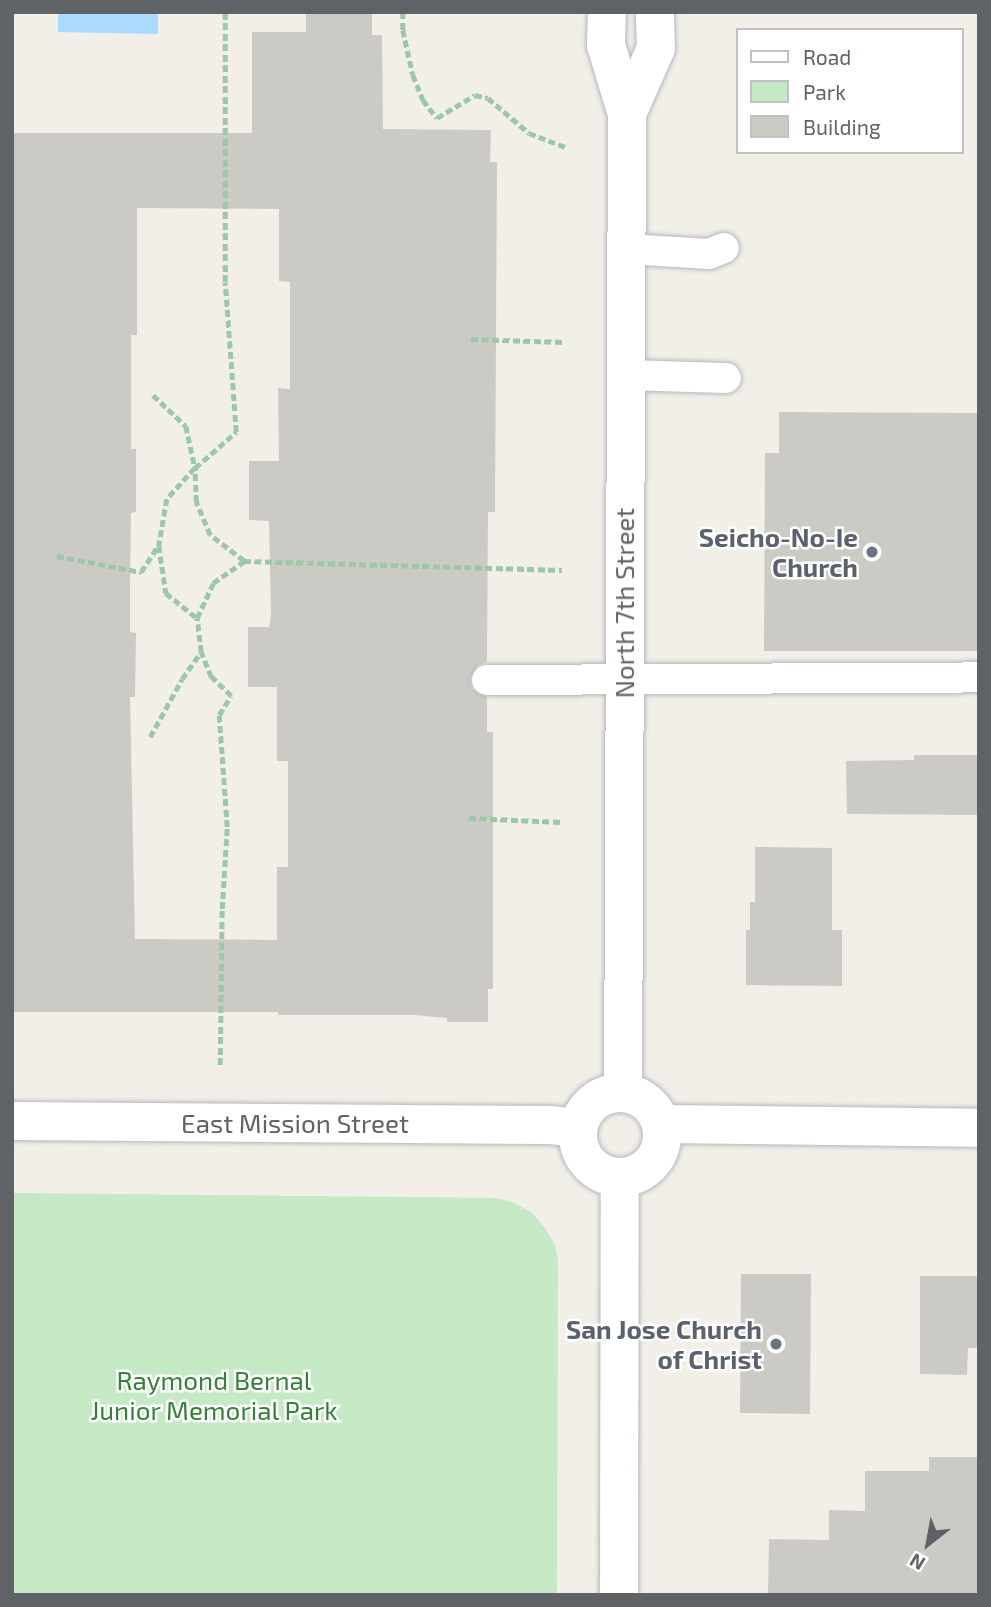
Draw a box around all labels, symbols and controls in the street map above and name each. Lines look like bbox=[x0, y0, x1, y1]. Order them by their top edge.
legend bbox=[736, 28, 963, 154]
text: Road bbox=[803, 44, 851, 69]
text: Park bbox=[803, 79, 846, 104]
text: Building bbox=[803, 114, 881, 139]
street label: North 7th Street bbox=[608, 508, 640, 698]
place label: Seicho-No-Ie Church bbox=[699, 521, 858, 582]
marker: Seicho-No-Ie Church bbox=[864, 544, 880, 560]
street label: East Mission Street bbox=[181, 1107, 409, 1139]
place label: San Jose Church of Christ bbox=[566, 1313, 762, 1374]
marker: San Jose Church of Christ bbox=[768, 1336, 784, 1352]
park label: Raymond Bernal Junior Memorial Park bbox=[90, 1364, 338, 1426]
north arrow bbox=[893, 1509, 963, 1579]
text: N bbox=[905, 1549, 929, 1576]

